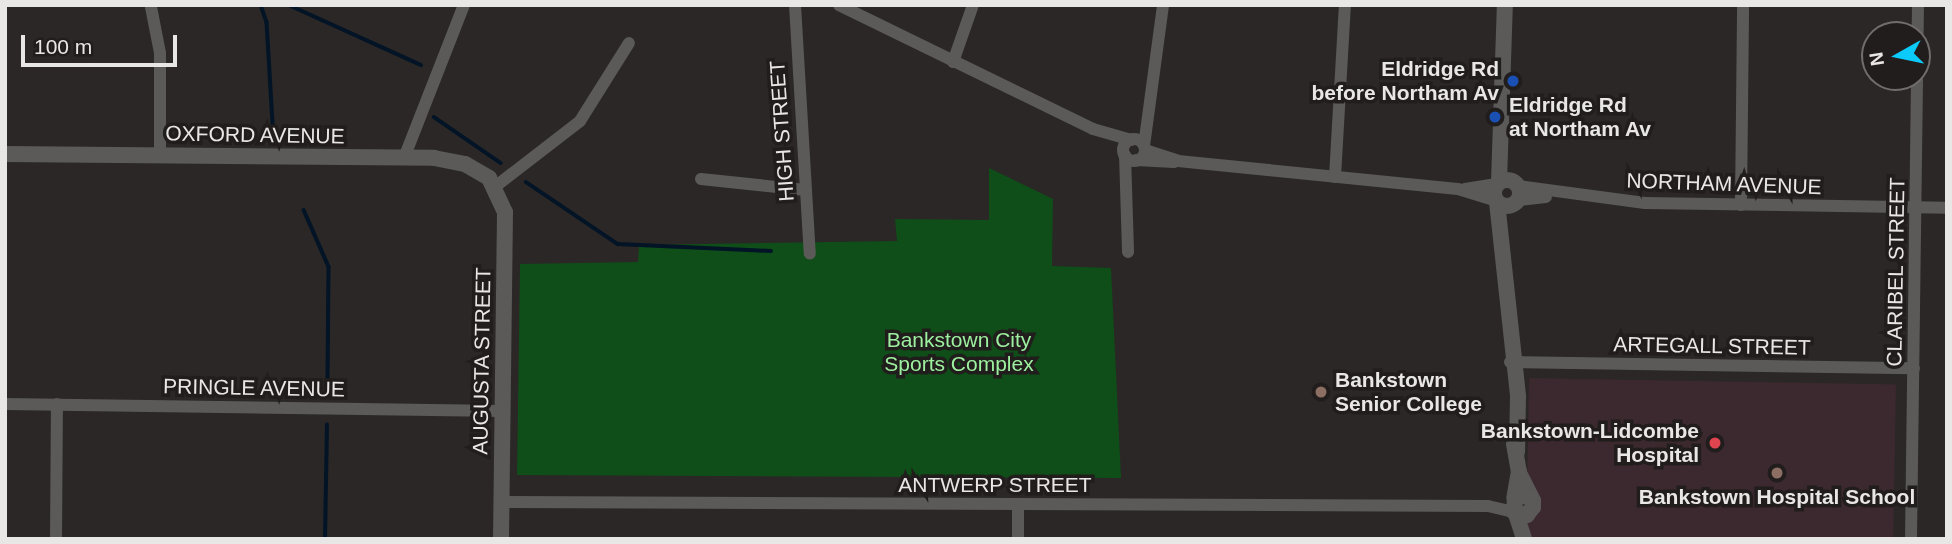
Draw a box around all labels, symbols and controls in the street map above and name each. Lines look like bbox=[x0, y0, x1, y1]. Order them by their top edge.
scale bar bbox=[24, 21, 180, 65]
north arrow bbox=[1861, 21, 1931, 91]
text: 100 m bbox=[34, 35, 92, 58]
text: N bbox=[1865, 51, 1888, 67]
place label: Eldridge Rd before Northam Av bbox=[1311, 56, 1499, 106]
street label: HIGH STREET bbox=[765, 60, 799, 202]
marker: Eldridge Rd before Northam Av bbox=[1505, 73, 1521, 89]
place label: Eldridge Rd at Northam Av bbox=[1509, 92, 1652, 142]
marker: Eldridge Rd at Northam Av bbox=[1487, 109, 1503, 125]
street label: OXFORD AVENUE bbox=[165, 121, 345, 149]
street label: NORTHAM AVENUE bbox=[1625, 168, 1823, 200]
street label: CLARIBEL STREET bbox=[1882, 177, 1910, 367]
street label: AUGUSTA STREET bbox=[468, 266, 496, 456]
park label: Bankstown City Sports Complex bbox=[884, 327, 1034, 377]
street label: ARTEGALL STREET bbox=[1613, 332, 1811, 360]
place label: Bankstown Senior College bbox=[1335, 367, 1482, 417]
street label: PRINGLE AVENUE bbox=[162, 374, 346, 402]
marker: Bankstown Senior College bbox=[1313, 384, 1329, 400]
place label: Bankstown-Lidcombe Hospital bbox=[1481, 418, 1699, 468]
marker: Bankstown-Lidcombe Hospital bbox=[1705, 433, 1725, 453]
marker: Bankstown Hospital School bbox=[1769, 465, 1785, 481]
street label: ANTWERP STREET bbox=[898, 472, 1092, 498]
place label: Bankstown Hospital School bbox=[1639, 484, 1915, 510]

